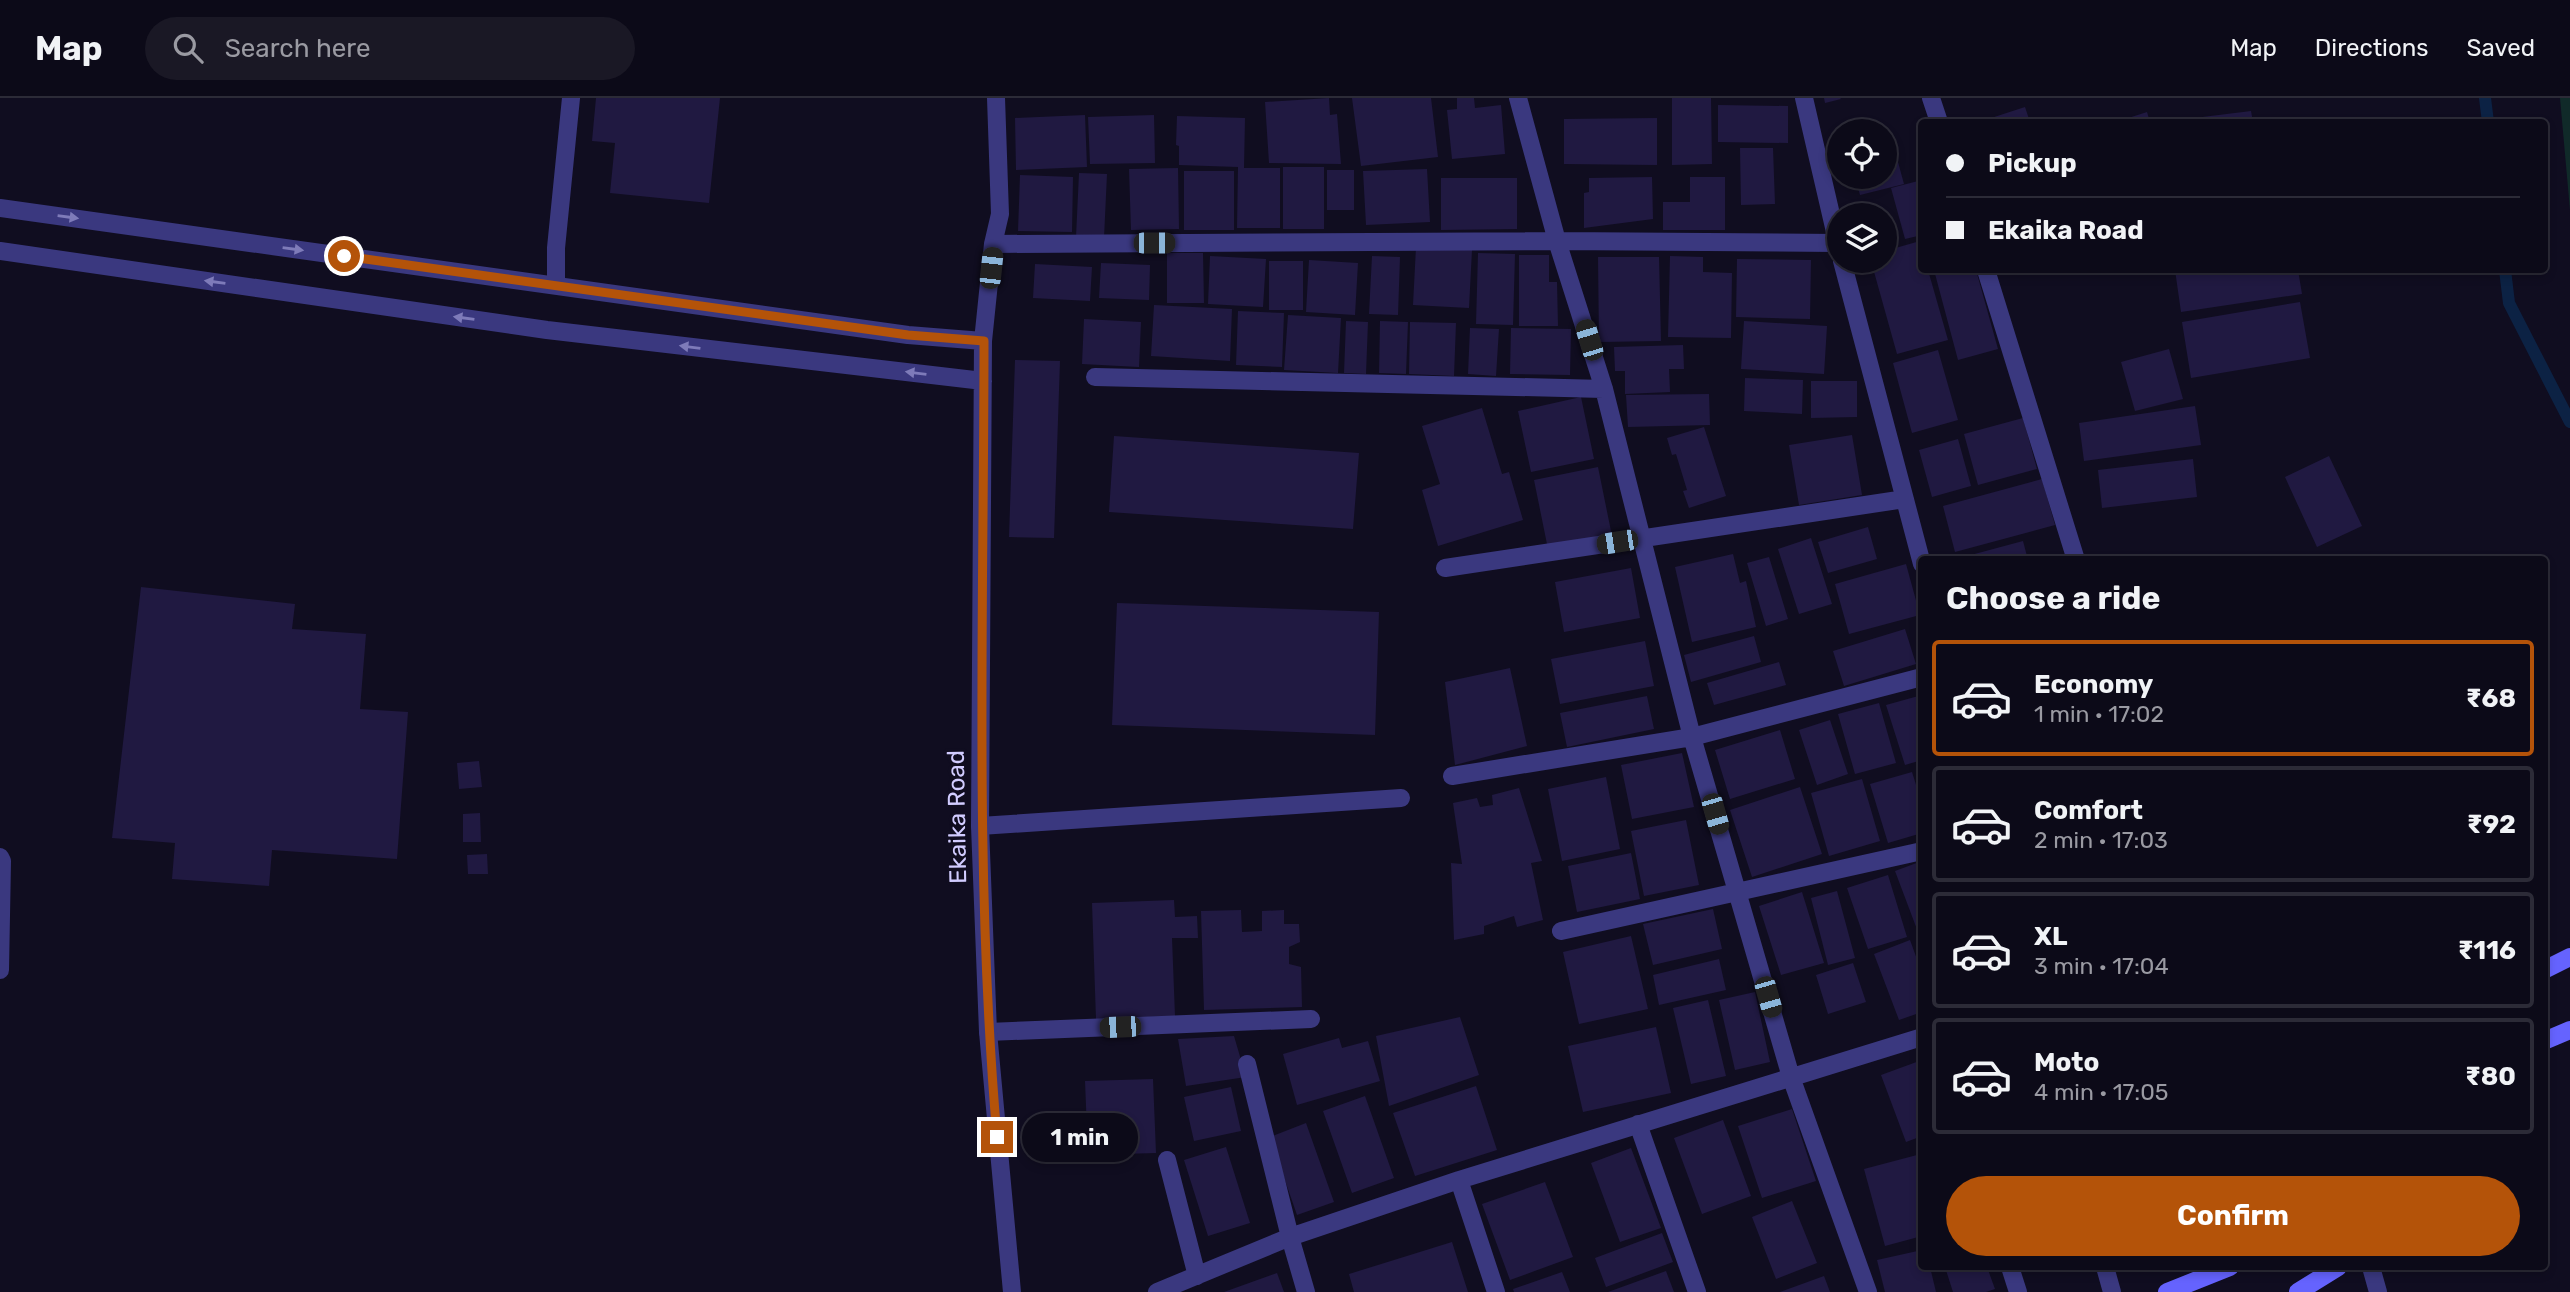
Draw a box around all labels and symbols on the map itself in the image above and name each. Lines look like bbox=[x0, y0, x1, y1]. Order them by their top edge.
one-way arrow bbox=[57, 212, 79, 223]
car bbox=[1134, 233, 1176, 254]
route start bbox=[328, 240, 360, 272]
one-way arrow bbox=[282, 243, 304, 254]
car bbox=[979, 246, 1004, 290]
one-way arrow bbox=[204, 276, 226, 287]
one-way arrow bbox=[453, 312, 475, 323]
car bbox=[1573, 317, 1606, 363]
one-way arrow bbox=[679, 341, 701, 352]
one-way arrow bbox=[905, 368, 927, 379]
car bbox=[1595, 528, 1640, 556]
street label: Ekaika Road bbox=[942, 750, 972, 884]
car bbox=[1700, 791, 1731, 837]
car bbox=[1753, 974, 1784, 1020]
car bbox=[1099, 1016, 1142, 1038]
callout: 1 min bbox=[1021, 1112, 1137, 1162]
route end bbox=[981, 1121, 1013, 1153]

